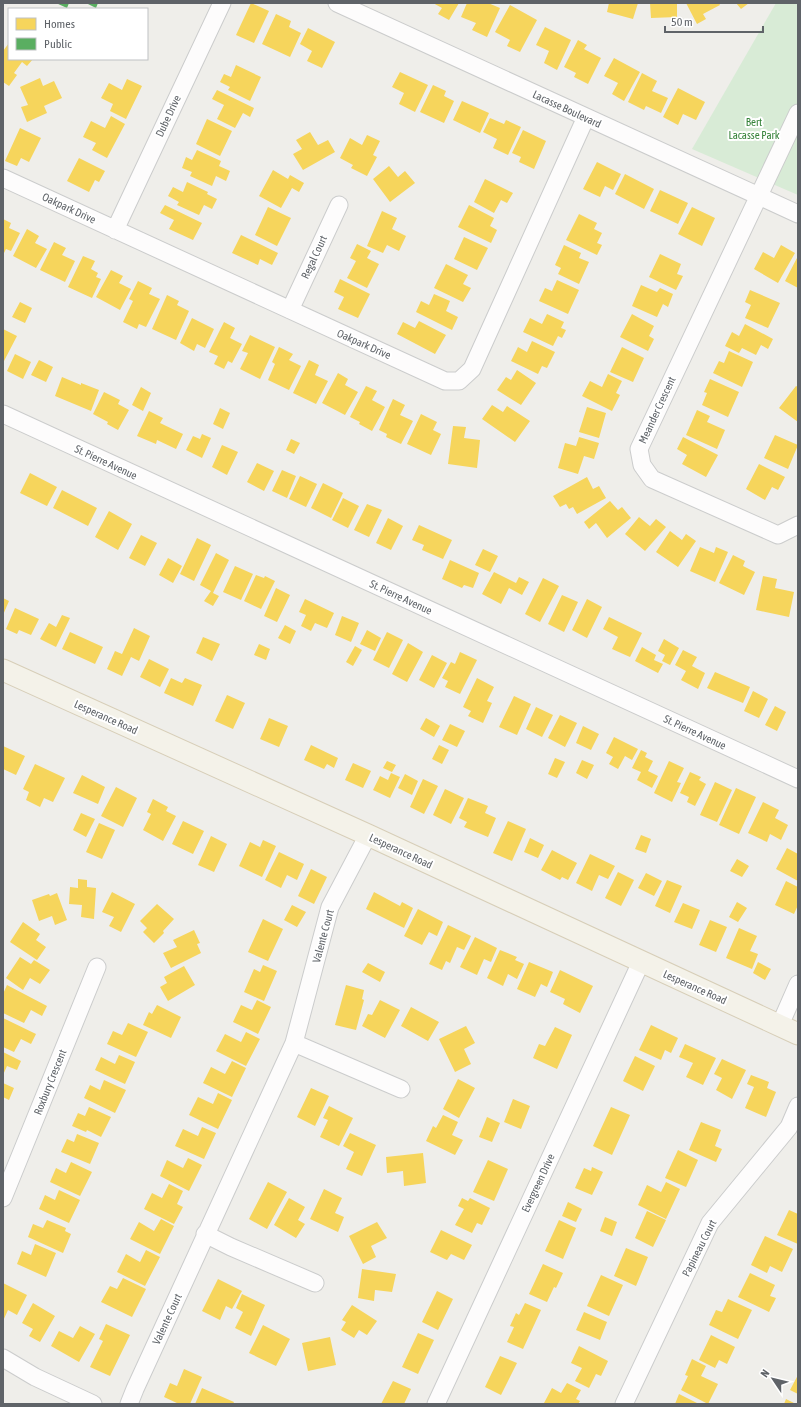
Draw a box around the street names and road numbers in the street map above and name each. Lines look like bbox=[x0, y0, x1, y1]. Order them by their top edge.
street label: Lacasse Boulevard bbox=[531, 88, 603, 130]
street label: Dube Drive bbox=[153, 93, 183, 139]
street label: Oakpark Drive bbox=[40, 190, 98, 226]
street label: Regal Court bbox=[299, 233, 329, 281]
street label: Oakpark Drive bbox=[335, 327, 393, 361]
street label: Meander Crescent bbox=[636, 375, 678, 445]
street label: St. Pierre Avenue bbox=[73, 442, 139, 482]
street label: St. Pierre Avenue bbox=[368, 577, 434, 617]
street label: Lesperance Road bbox=[72, 698, 140, 736]
street label: St. Pierre Avenue bbox=[662, 712, 728, 752]
street label: Lesperance Road bbox=[367, 831, 435, 871]
street label: Valente Court bbox=[310, 908, 336, 964]
street label: Lesperance Road bbox=[661, 968, 729, 1006]
street label: Roxbury Crescent bbox=[31, 1048, 69, 1116]
street label: Evergreen Drive bbox=[519, 1152, 557, 1214]
street label: Papineau Court bbox=[680, 1218, 718, 1278]
street label: Valente Court bbox=[150, 1292, 184, 1346]

